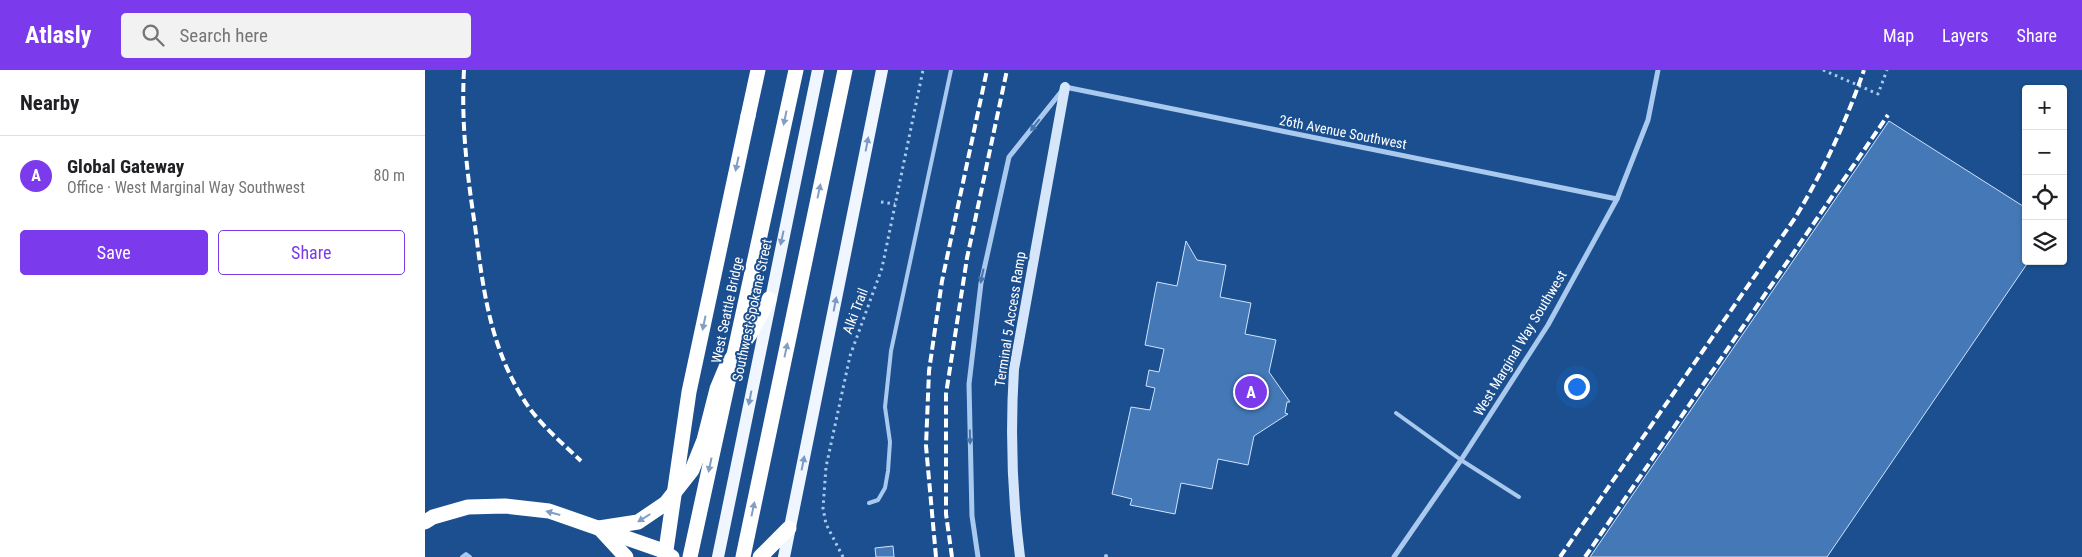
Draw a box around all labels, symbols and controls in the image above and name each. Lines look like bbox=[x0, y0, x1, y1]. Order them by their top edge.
search box bbox=[121, 13, 471, 58]
text: Atlasly bbox=[25, 21, 91, 49]
icon: search bbox=[139, 21, 167, 49]
text: Search here bbox=[179, 24, 268, 47]
text: Map bbox=[1883, 25, 1914, 46]
text: Layers bbox=[1942, 25, 1989, 46]
text: Share bbox=[2017, 25, 2057, 46]
map controls bbox=[2022, 85, 2067, 265]
button: + bbox=[2022, 85, 2067, 130]
text: Nearby bbox=[20, 91, 79, 115]
one-way arrow bbox=[781, 110, 789, 125]
street label: 26th Avenue Southwest bbox=[1278, 112, 1408, 152]
one-way arrow bbox=[1029, 118, 1040, 131]
button: − bbox=[2022, 130, 2067, 175]
one-way arrow bbox=[863, 137, 871, 152]
text: Global Gateway bbox=[67, 155, 184, 178]
one-way arrow bbox=[733, 156, 741, 172]
text: A bbox=[31, 166, 41, 185]
text: 80 m bbox=[373, 166, 405, 185]
button: locate bbox=[2022, 175, 2067, 220]
text: Office · West Marginal Way Southwest bbox=[67, 178, 305, 197]
one-way arrow bbox=[816, 183, 824, 199]
button: layers bbox=[2022, 220, 2067, 265]
button: Save bbox=[20, 230, 208, 275]
button: Share bbox=[218, 230, 405, 275]
one-way arrow bbox=[778, 230, 786, 246]
street label: Southwest Spokane Street bbox=[729, 237, 775, 383]
street label: Terminal 5 Access Ramp bbox=[991, 250, 1029, 388]
street label: West Seattle Bridge bbox=[708, 255, 746, 365]
one-way arrow bbox=[978, 268, 986, 283]
street label: West Marginal Way Southwest bbox=[1470, 268, 1570, 418]
street label: Alki Trail bbox=[839, 286, 871, 336]
one-way arrow bbox=[831, 296, 839, 311]
one-way arrow bbox=[700, 315, 708, 330]
one-way arrow bbox=[782, 343, 790, 358]
pin: A bbox=[1235, 373, 1267, 411]
your location bbox=[1564, 374, 1590, 400]
one-way arrow bbox=[745, 390, 753, 406]
one-way arrow bbox=[966, 430, 974, 446]
one-way arrow bbox=[799, 455, 807, 471]
one-way arrow bbox=[706, 457, 714, 472]
one-way arrow bbox=[749, 501, 757, 517]
one-way arrow bbox=[545, 509, 560, 517]
one-way arrow bbox=[637, 513, 650, 522]

